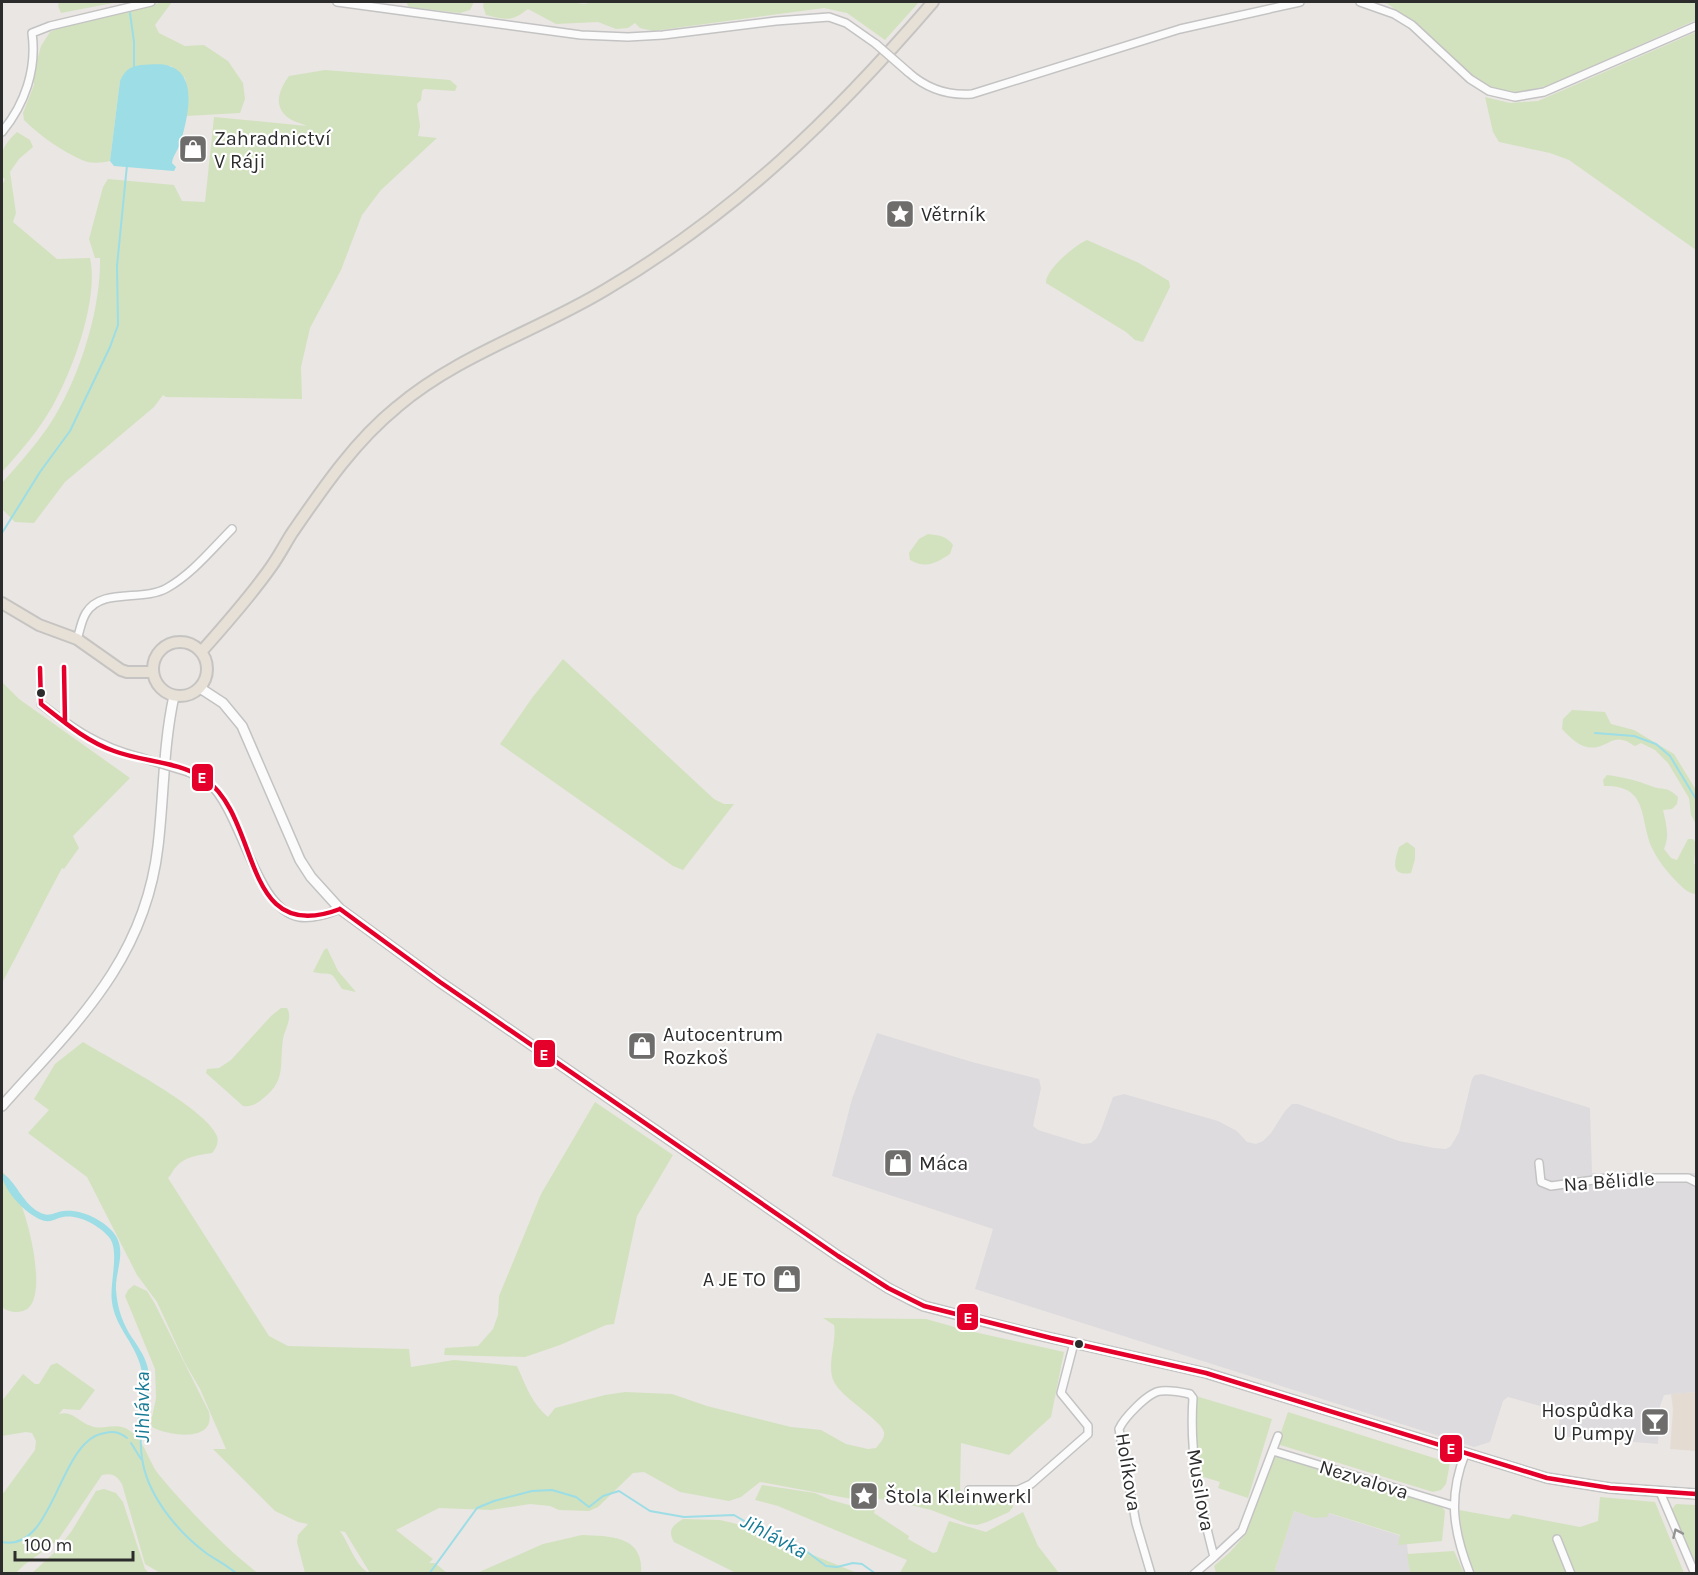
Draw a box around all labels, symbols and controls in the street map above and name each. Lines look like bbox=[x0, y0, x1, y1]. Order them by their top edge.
place label: Zahradnictví V Ráji bbox=[214, 127, 331, 173]
shop icon: Zahradnictví V Ráji bbox=[177, 133, 209, 165]
place icon: Větrník bbox=[884, 198, 916, 230]
place label: Větrník bbox=[921, 203, 986, 226]
unlabelled marker bbox=[35, 687, 47, 699]
line badge: E bbox=[191, 763, 214, 792]
text: E bbox=[197, 768, 207, 787]
place label: Autocentrum Rozkoš bbox=[663, 1023, 783, 1069]
shop icon: Autocentrum Rozkoš bbox=[626, 1030, 658, 1062]
line badge: E bbox=[533, 1039, 556, 1068]
text: E bbox=[539, 1045, 549, 1064]
shop icon: Máca bbox=[882, 1147, 914, 1179]
place label: Máca bbox=[919, 1152, 968, 1175]
street label: Na Bělidle bbox=[1563, 1167, 1655, 1196]
shop icon: A JE TO bbox=[771, 1263, 803, 1295]
place label: A JE TO bbox=[703, 1268, 766, 1291]
line badge: E bbox=[956, 1303, 979, 1331]
text: E bbox=[963, 1308, 973, 1327]
unlabelled marker bbox=[1073, 1338, 1085, 1350]
water label: Jihlávka bbox=[130, 1371, 154, 1443]
place label: Hospůdka U Pumpy bbox=[1541, 1399, 1634, 1445]
bar icon: Hospůdka U Pumpy bbox=[1639, 1406, 1671, 1438]
street label: Holíkova bbox=[1111, 1431, 1146, 1513]
line badge: E bbox=[1439, 1434, 1463, 1463]
text: E bbox=[1446, 1439, 1456, 1458]
street label: Musilova bbox=[1182, 1447, 1219, 1533]
street label: Nezvalova bbox=[1316, 1455, 1411, 1504]
place icon: Štola Kleinwerkl bbox=[848, 1480, 880, 1512]
place label: Štola Kleinwerkl bbox=[885, 1484, 1032, 1508]
water label: Jihlávka bbox=[737, 1509, 811, 1563]
scale bar bbox=[15, 1524, 134, 1562]
one-way arrow bbox=[1672, 1528, 1684, 1539]
text: 100 m bbox=[24, 1534, 72, 1556]

